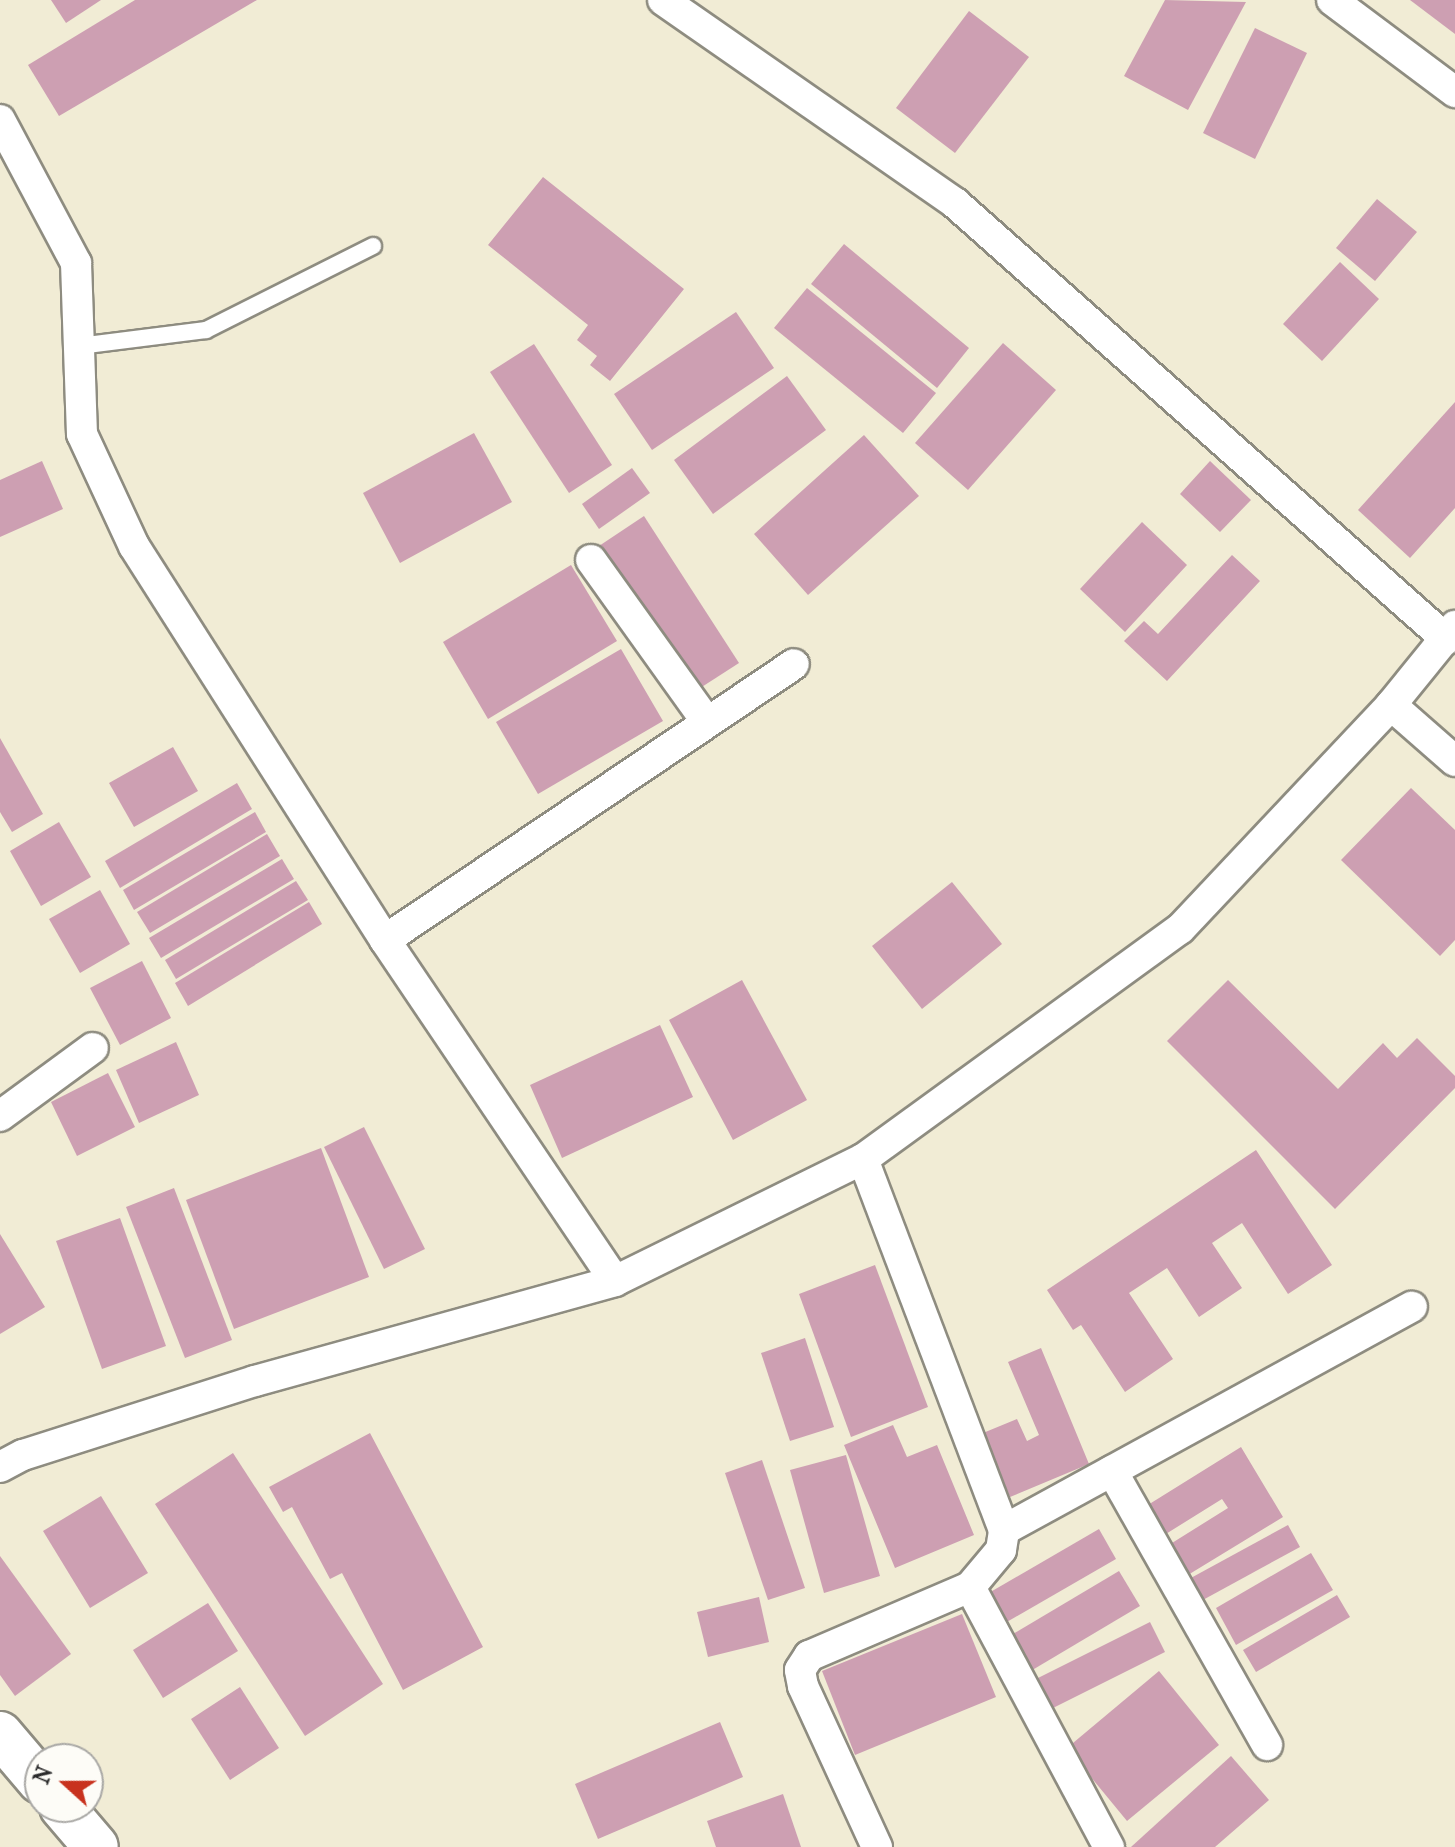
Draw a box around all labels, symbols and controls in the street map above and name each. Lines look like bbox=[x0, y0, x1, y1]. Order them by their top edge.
north arrow bbox=[24, 1743, 104, 1823]
text: N bbox=[28, 1763, 59, 1788]

